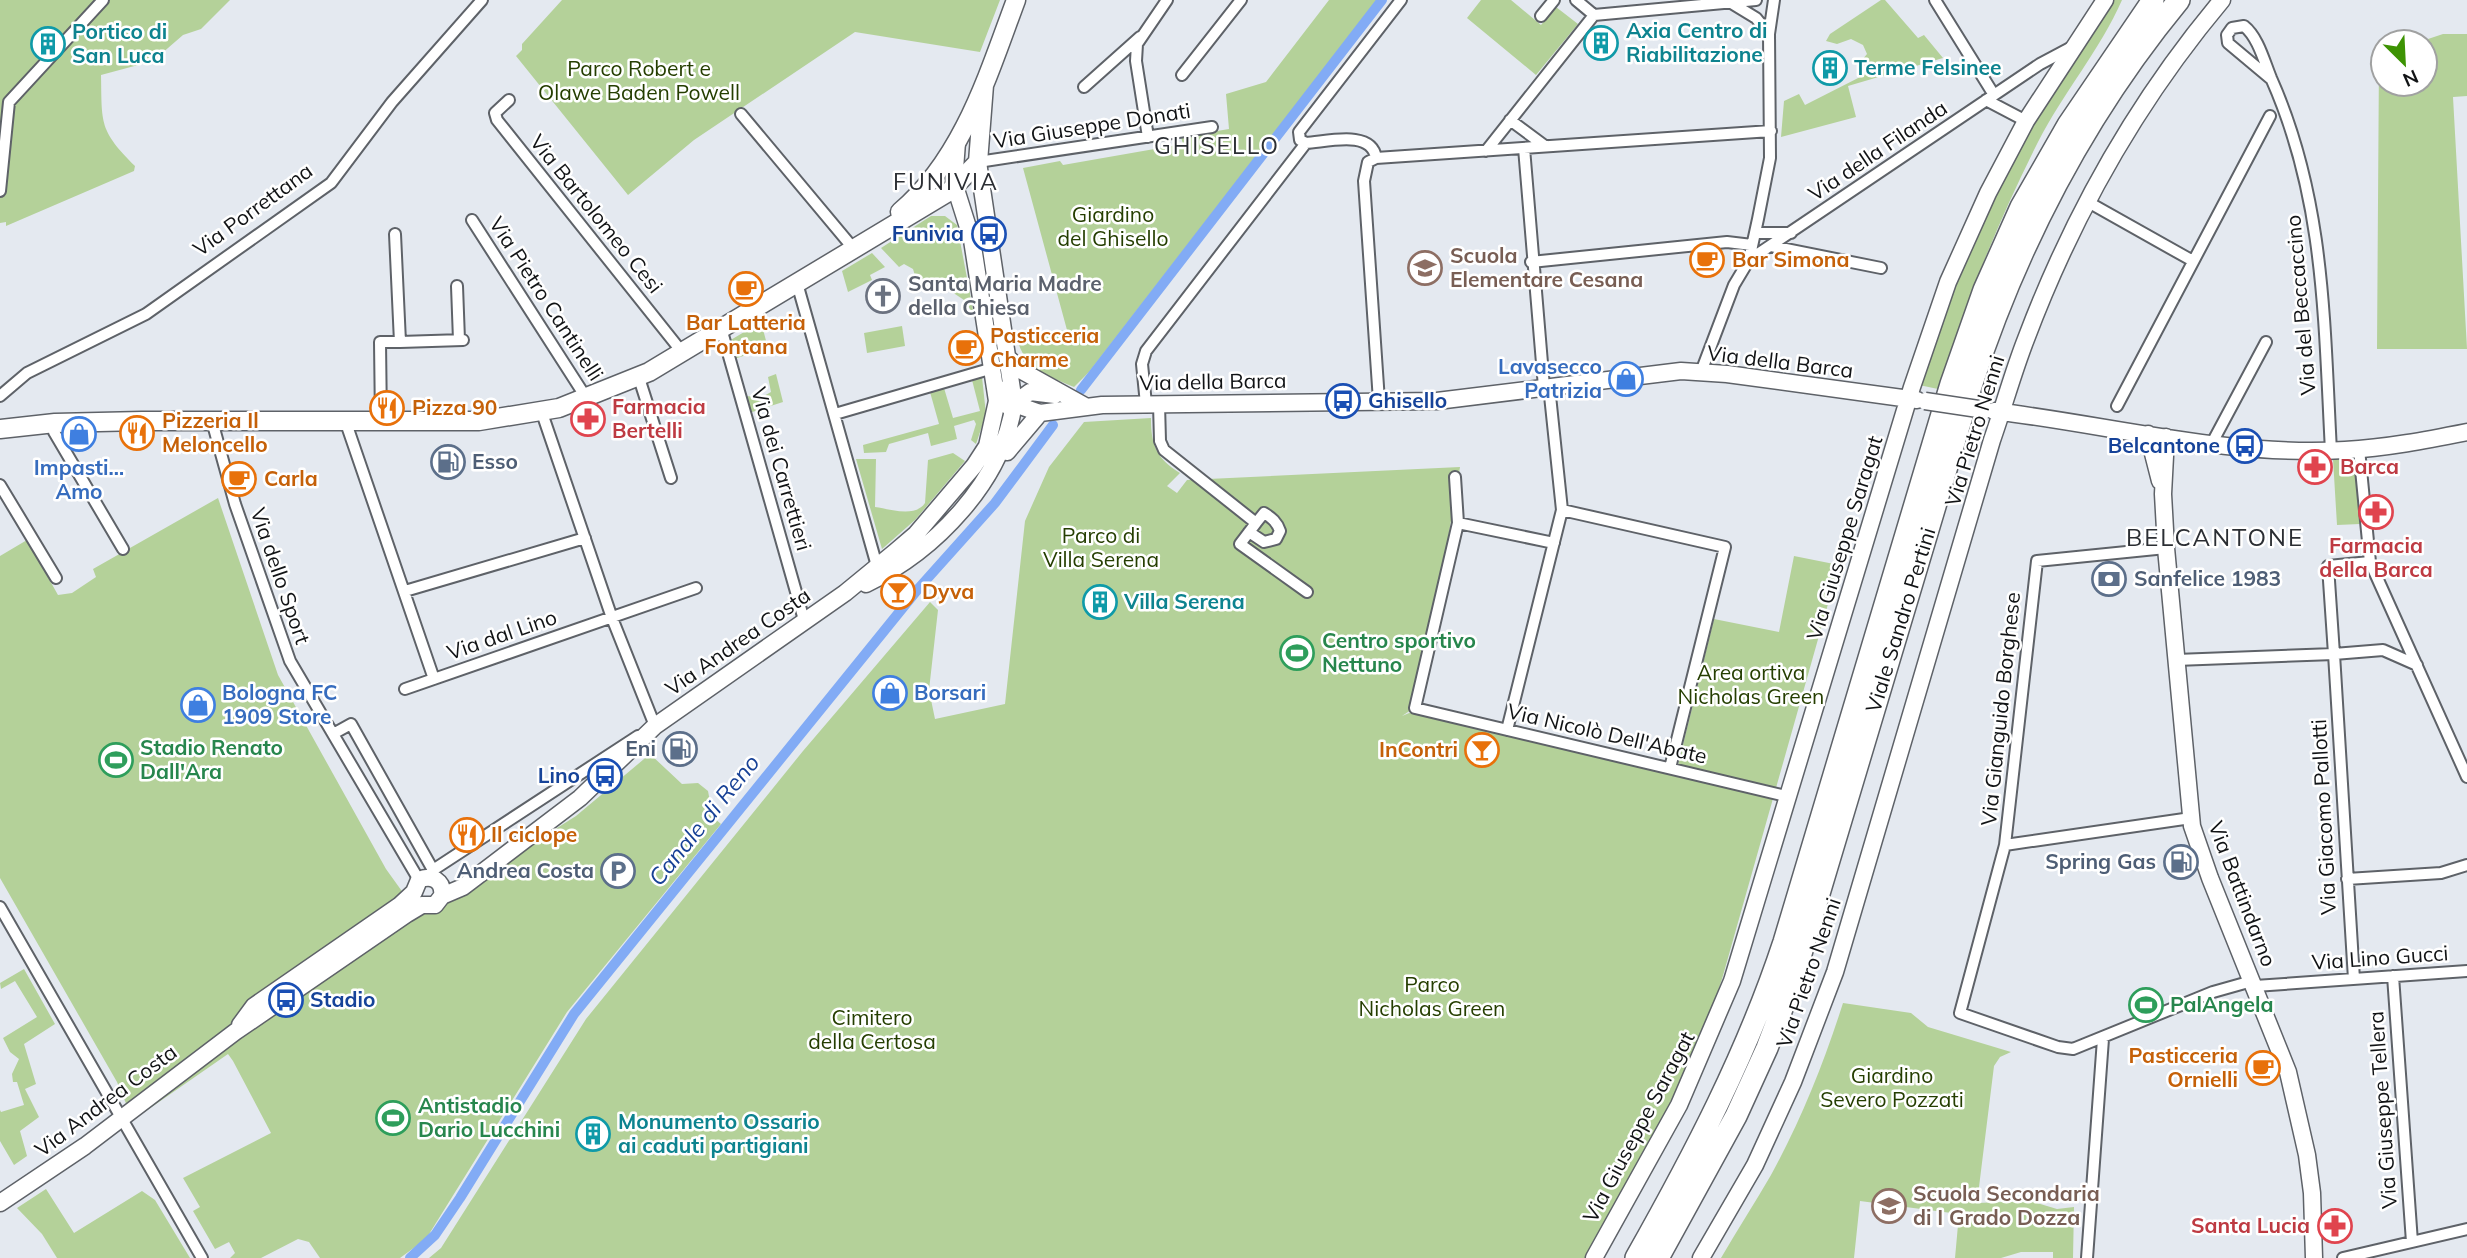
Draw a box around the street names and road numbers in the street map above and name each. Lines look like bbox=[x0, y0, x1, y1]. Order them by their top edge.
street label: Via della Filanda bbox=[1803, 94, 1952, 206]
street label: Via Giuseppe Donati bbox=[991, 97, 1192, 153]
street label: Via Bartolomeo Cesi bbox=[525, 129, 669, 298]
street label: Via Porrettana bbox=[188, 157, 317, 261]
street label: Via Pietro Cantinelli bbox=[484, 212, 610, 385]
street label: Via del Beccaccino bbox=[2279, 214, 2321, 396]
street label: Via della Barca bbox=[1706, 339, 1855, 383]
street label: Via Pietro Nenni bbox=[1939, 352, 2009, 510]
street label: Via della Barca bbox=[1139, 367, 1287, 395]
street label: Via dei Carrettieri bbox=[746, 384, 818, 553]
street label: Via Giuseppe Saragat bbox=[1801, 432, 1888, 643]
street label: Via dello Sport bbox=[245, 504, 316, 647]
street label: Viale Sandro Pertini bbox=[1860, 524, 1941, 715]
street label: Via Andrea Costa bbox=[660, 582, 815, 701]
street label: Via Gianguido Borghese bbox=[1975, 591, 2025, 827]
street label: Via dal Lino bbox=[443, 603, 560, 665]
street label: Via Nicolò Dell'Abate bbox=[1505, 697, 1710, 769]
street label: Via Giacomo Pallotti bbox=[2305, 719, 2341, 916]
street label: Via Battindarno bbox=[2203, 817, 2283, 970]
street label: Via Pietro Nenni bbox=[1770, 894, 1846, 1051]
street label: Via Lino Gucci bbox=[2311, 939, 2449, 975]
street label: Via Giuseppe Tellera bbox=[2362, 1010, 2402, 1210]
street label: Via Giuseppe Saragat bbox=[1577, 1027, 1699, 1226]
street label: Via Andrea Costa bbox=[29, 1038, 181, 1162]

